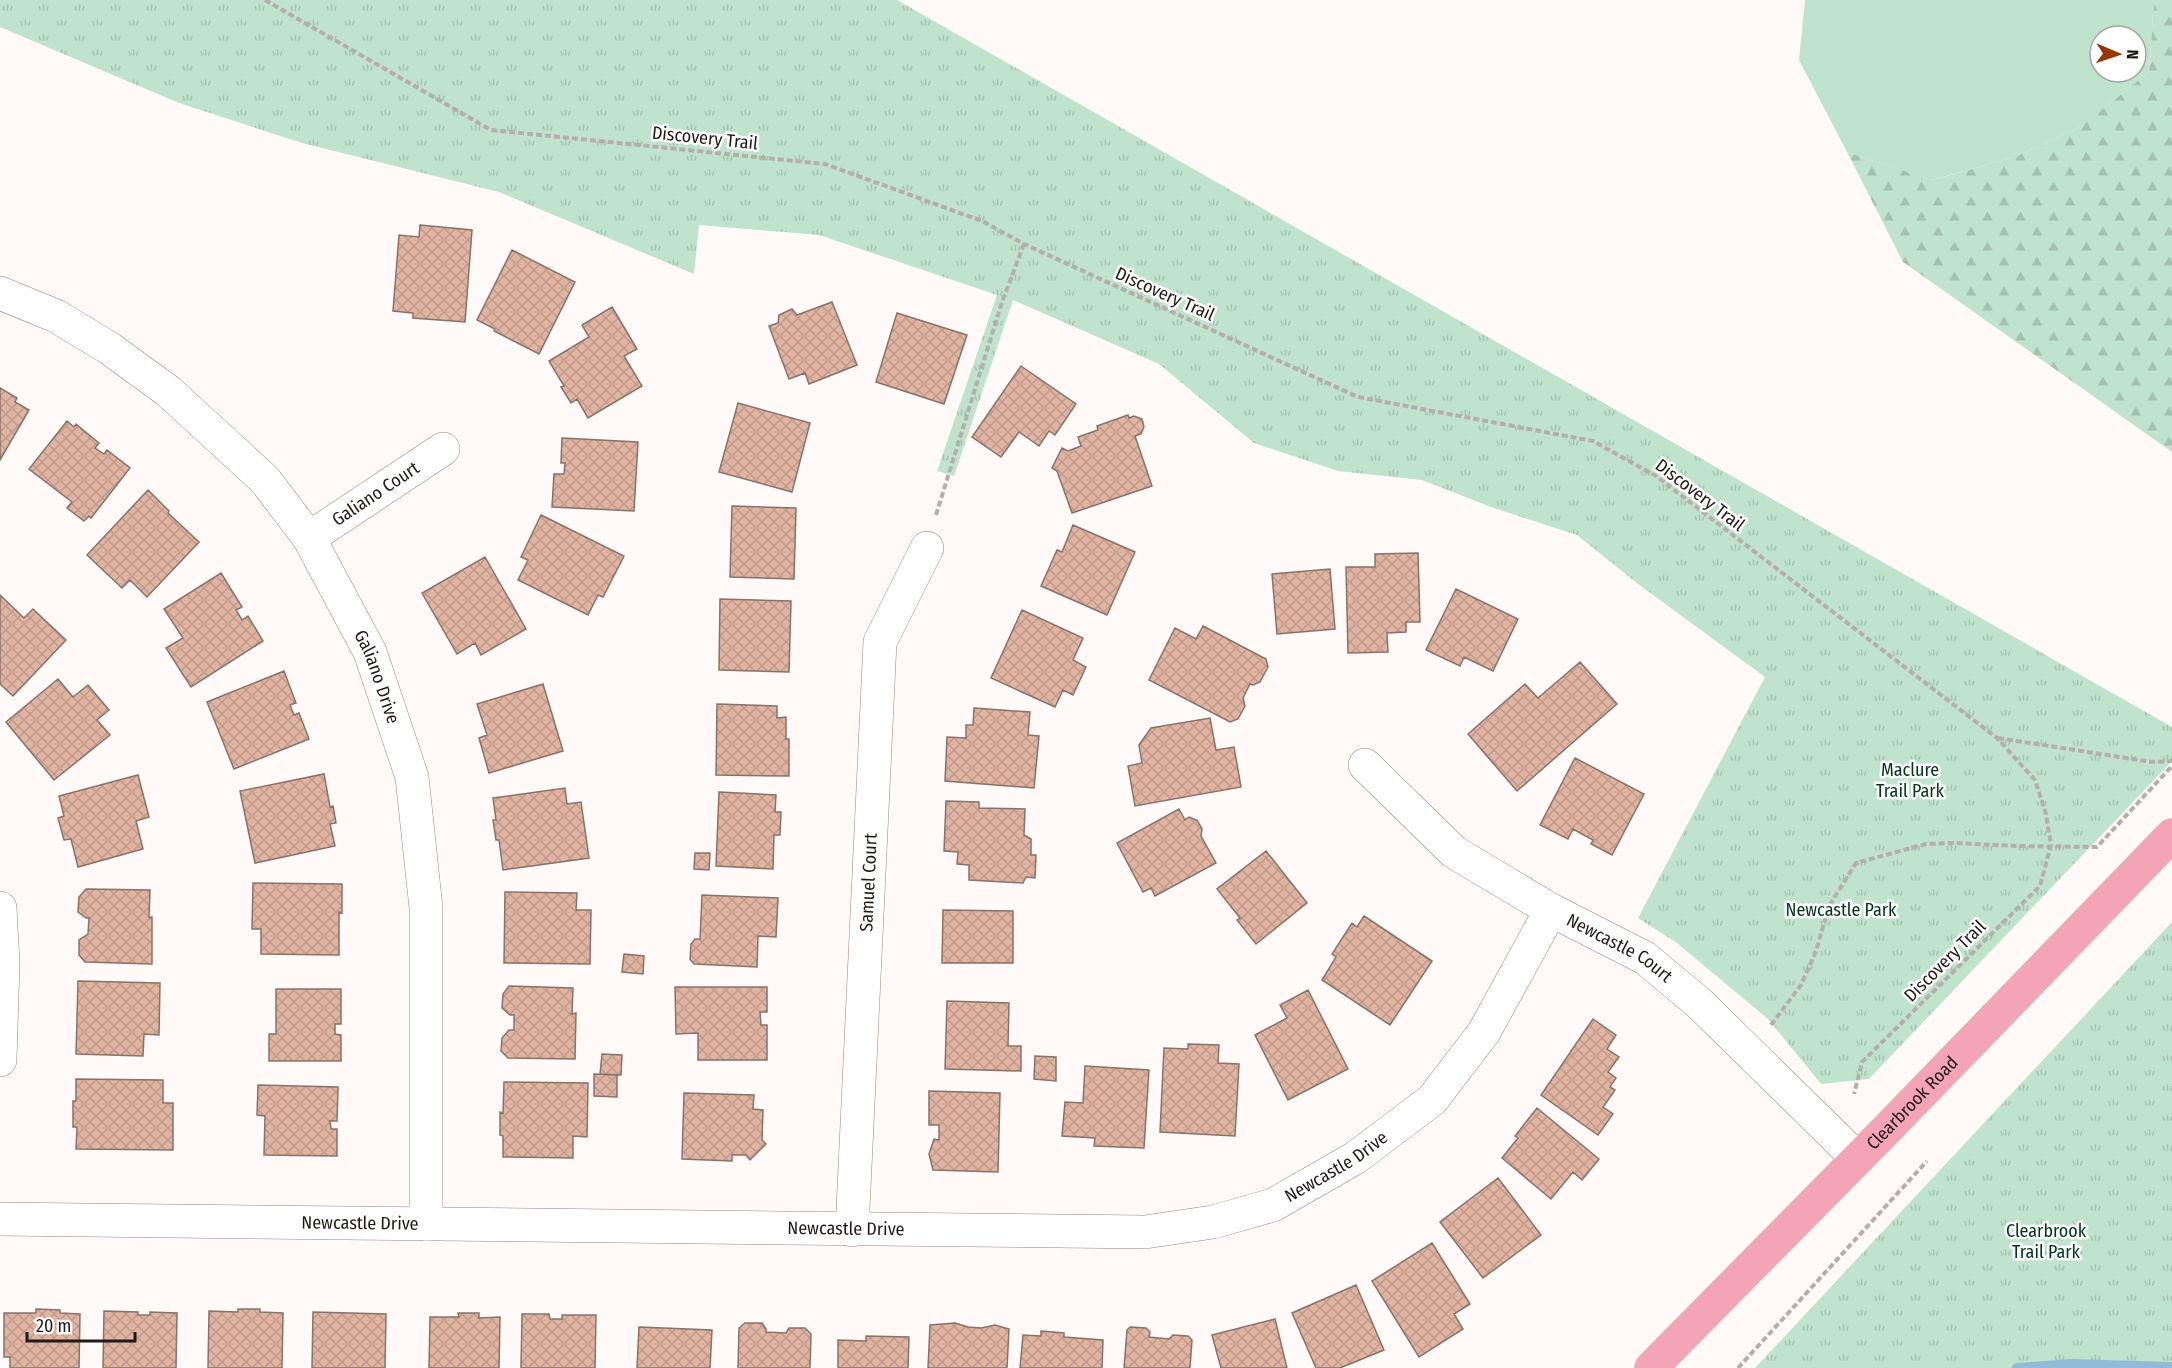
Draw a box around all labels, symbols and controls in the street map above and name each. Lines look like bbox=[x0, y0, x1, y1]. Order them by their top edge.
north arrow bbox=[2088, 24, 2148, 84]
text: N bbox=[2123, 49, 2142, 60]
street label: Discovery Trail bbox=[651, 121, 759, 155]
street label: Discovery Trail bbox=[1112, 262, 1218, 326]
street label: Discovery Trail bbox=[1651, 454, 1749, 536]
street label: Galiano Court bbox=[328, 457, 424, 531]
street label: Galiano Drive bbox=[349, 626, 404, 727]
park label: Maclure Trail Park bbox=[1876, 759, 1945, 802]
street label: Samuel Court bbox=[855, 832, 882, 932]
park label: Newcastle Park bbox=[1786, 899, 1897, 921]
street label: Newcastle Court bbox=[1563, 909, 1677, 987]
street label: Discovery Trail bbox=[1900, 915, 1991, 1006]
street label: Clearbrook Road bbox=[1862, 1052, 1962, 1154]
street label: Newcastle Drive bbox=[1281, 1126, 1392, 1207]
street label: Newcastle Drive bbox=[301, 1211, 419, 1235]
street label: Newcastle Drive bbox=[787, 1217, 905, 1240]
park label: Clearbrook Trail Park bbox=[2006, 1220, 2087, 1263]
scale bar bbox=[27, 1305, 135, 1343]
text: 20 m bbox=[36, 1315, 71, 1337]

